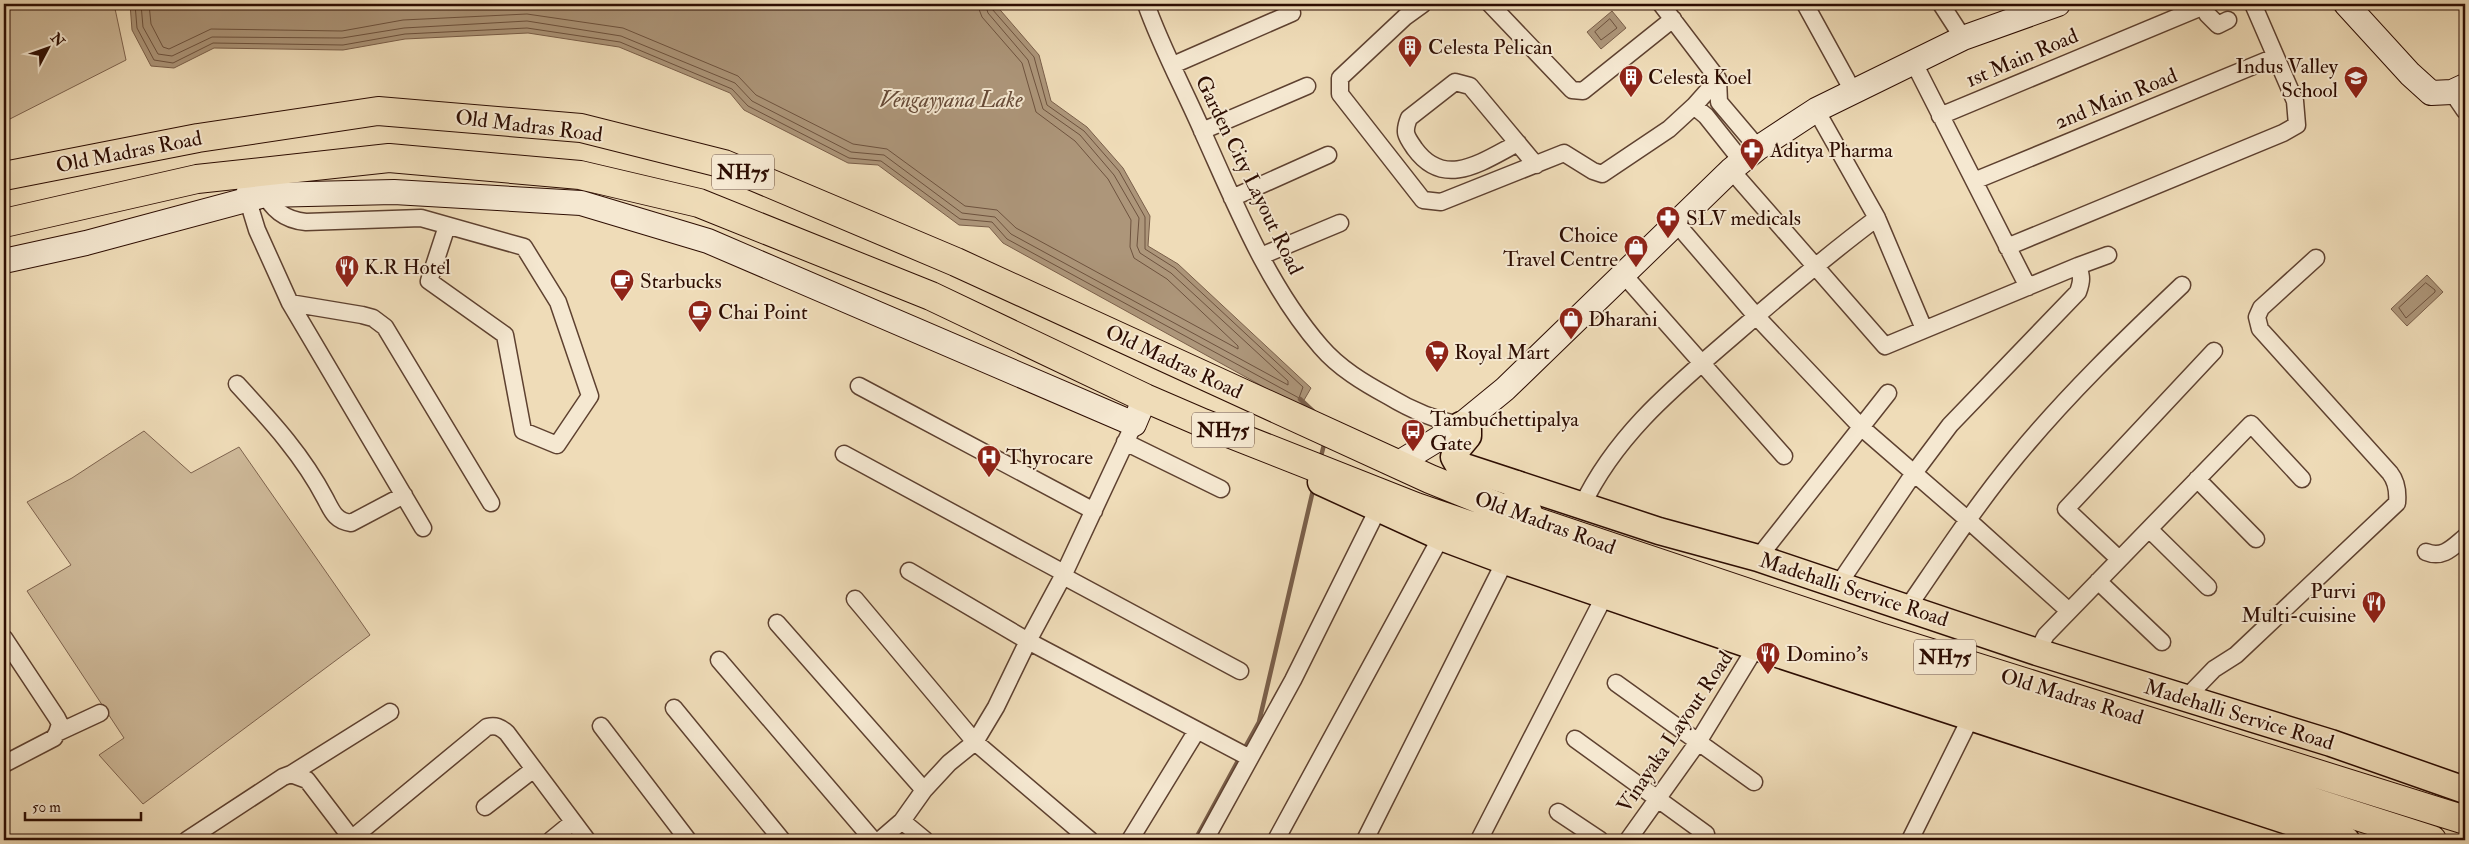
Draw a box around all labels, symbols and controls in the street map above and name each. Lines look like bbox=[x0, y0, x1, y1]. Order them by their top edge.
north arrow bbox=[22, 22, 72, 72]
street label: 1st Main Road bbox=[1962, 22, 2083, 94]
text: N bbox=[46, 29, 68, 50]
building icon: Celesta Pelican bbox=[1397, 34, 1423, 68]
place label: Celesta Pelican bbox=[1428, 34, 1553, 61]
place label: Indus Valley School bbox=[2236, 53, 2339, 104]
street label: 2nd Main Road bbox=[2051, 62, 2182, 136]
building icon: Celesta Koel bbox=[1618, 64, 1644, 98]
place label: Celesta Koel bbox=[1648, 64, 1752, 91]
school or university icon: Indus Valley School bbox=[2343, 65, 2369, 99]
street label: Garden City Layout Road bbox=[1189, 71, 1309, 280]
water label: Vengayyana Lake bbox=[879, 86, 1023, 114]
street label: Old Madras Road bbox=[454, 104, 605, 149]
street label: Old Madras Road bbox=[54, 124, 205, 179]
pharmacy icon: Aditya Pharma bbox=[1739, 137, 1765, 171]
place label: Aditya Pharma bbox=[1769, 137, 1893, 164]
road number: NH75 bbox=[712, 154, 774, 190]
pharmacy icon: SLV medicals bbox=[1655, 205, 1681, 239]
place label: SLV medicals bbox=[1686, 205, 1801, 232]
place label: Choice Travel Centre bbox=[1503, 222, 1618, 273]
shop icon: Choice Travel Centre bbox=[1623, 234, 1649, 268]
restaurant icon: K.R Hotel bbox=[334, 254, 360, 288]
place label: K.R Hotel bbox=[364, 254, 451, 281]
cafe icon: Starbucks bbox=[609, 268, 635, 302]
place label: Starbucks bbox=[640, 268, 722, 295]
cafe icon: Chai Point bbox=[687, 299, 713, 333]
place label: Chai Point bbox=[718, 299, 808, 326]
shop icon: Dharani bbox=[1558, 306, 1584, 340]
place label: Dharani bbox=[1588, 306, 1658, 333]
street label: Old Madras Road bbox=[1101, 318, 1247, 406]
supermarket icon: Royal Mart bbox=[1424, 339, 1450, 373]
place label: Royal Mart bbox=[1454, 339, 1550, 366]
place label: Tambuchettipalya Gate bbox=[1430, 406, 1579, 457]
road number: NH75 bbox=[1192, 412, 1254, 448]
bus stop icon: Tambuchettipalya Gate bbox=[1400, 418, 1426, 452]
hospital icon: Thyrocare bbox=[976, 444, 1002, 478]
place label: Thyrocare bbox=[1006, 444, 1093, 471]
street label: Old Madras Road bbox=[1471, 485, 1620, 561]
street label: Madehalli Service Road bbox=[1756, 547, 1952, 633]
place label: Purvi Multi-cuisine bbox=[2241, 578, 2356, 629]
restaurant icon: Purvi Multi-cuisine bbox=[2361, 590, 2387, 624]
road number: NH75 bbox=[1914, 640, 1976, 674]
restaurant icon: Domino's bbox=[1755, 641, 1781, 675]
place label: Domino's bbox=[1786, 641, 1868, 668]
street label: Vinayaka Layout Road bbox=[1611, 646, 1739, 818]
street label: Old Madras Road bbox=[1997, 662, 2147, 732]
street label: Madehalli Service Road bbox=[2141, 673, 2338, 757]
scale bar bbox=[25, 789, 141, 821]
text: 50 m bbox=[32, 798, 61, 817]

